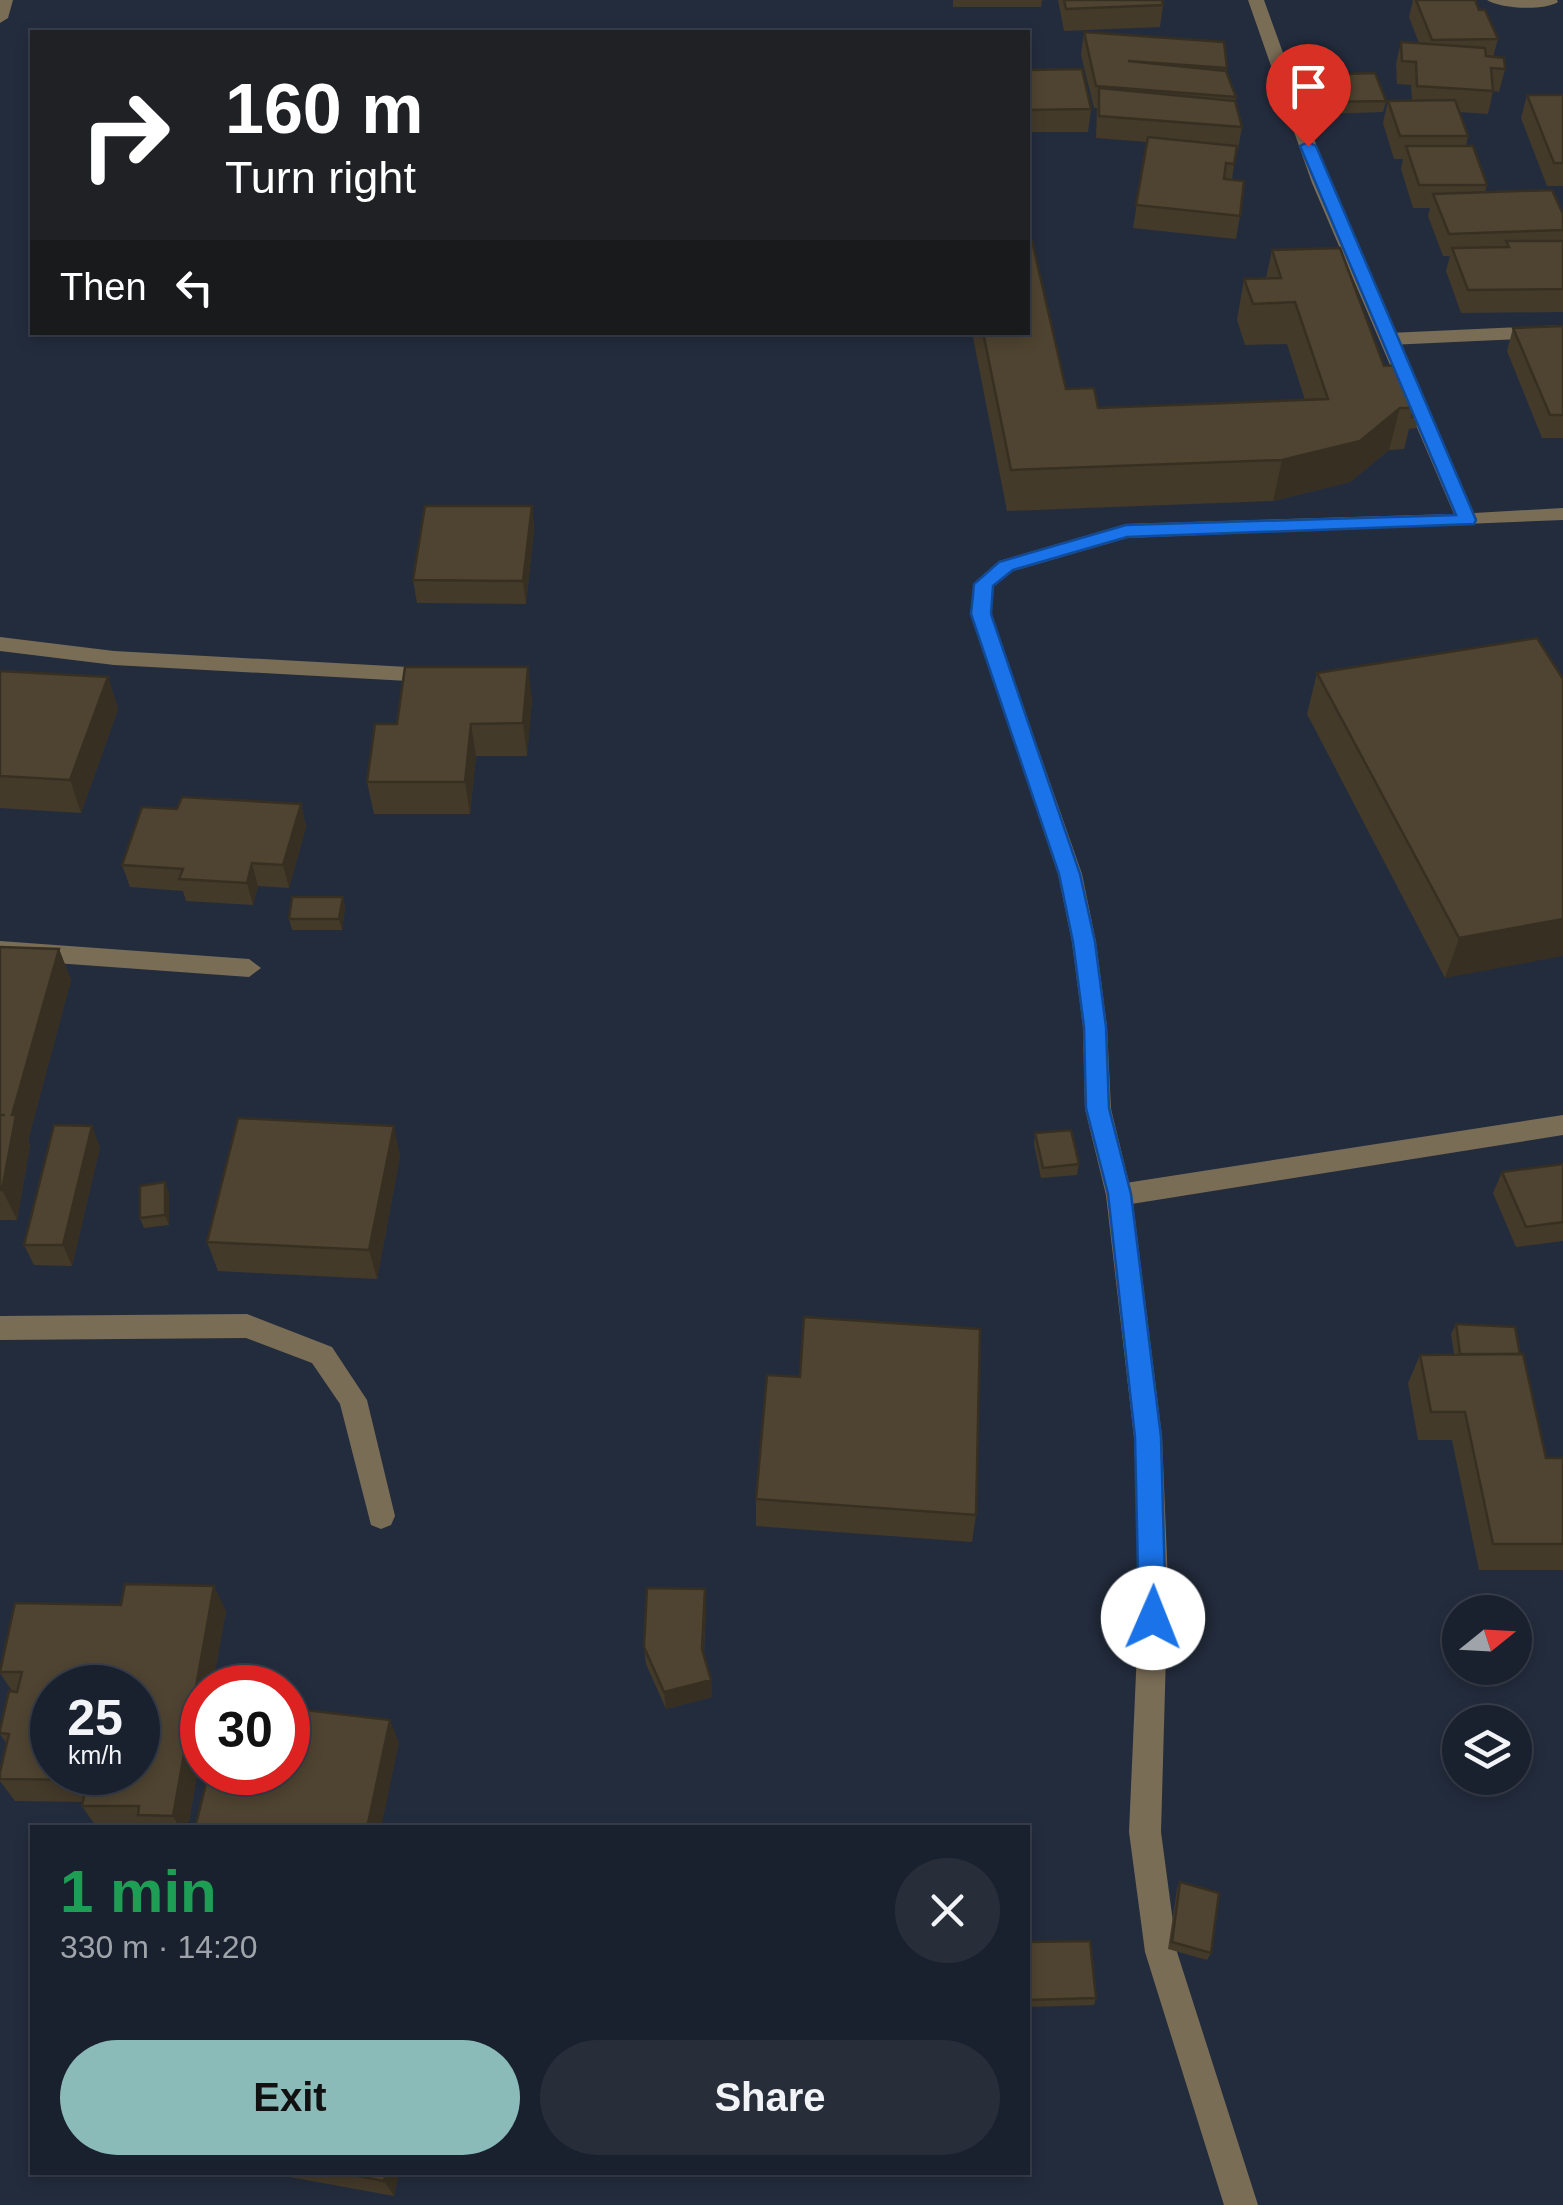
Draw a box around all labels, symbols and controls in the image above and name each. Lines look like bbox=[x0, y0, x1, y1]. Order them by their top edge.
pin bbox=[1266, 44, 1351, 147]
icon: arrive bbox=[1281, 59, 1336, 114]
icon: right bbox=[60, 70, 190, 200]
text: 160 m bbox=[225, 70, 423, 148]
text: Turn right bbox=[225, 152, 416, 203]
icon: left bbox=[167, 260, 222, 315]
text: Then bbox=[60, 266, 147, 308]
position arrow bbox=[1101, 1566, 1205, 1670]
north arrow bbox=[1442, 1595, 1532, 1685]
map controls bbox=[1442, 1595, 1532, 1795]
speed limit sign: 30 bbox=[180, 1665, 310, 1795]
text: 25 bbox=[67, 1690, 123, 1746]
button: layers bbox=[1442, 1705, 1532, 1795]
text: km/h bbox=[68, 1741, 122, 1769]
text: 1 min bbox=[60, 1858, 217, 1925]
button: close bbox=[895, 1858, 1000, 1963]
text: 330 m · 14:20 bbox=[60, 1929, 257, 1965]
button: Exit bbox=[60, 2040, 520, 2155]
button: Share bbox=[540, 2040, 1000, 2155]

